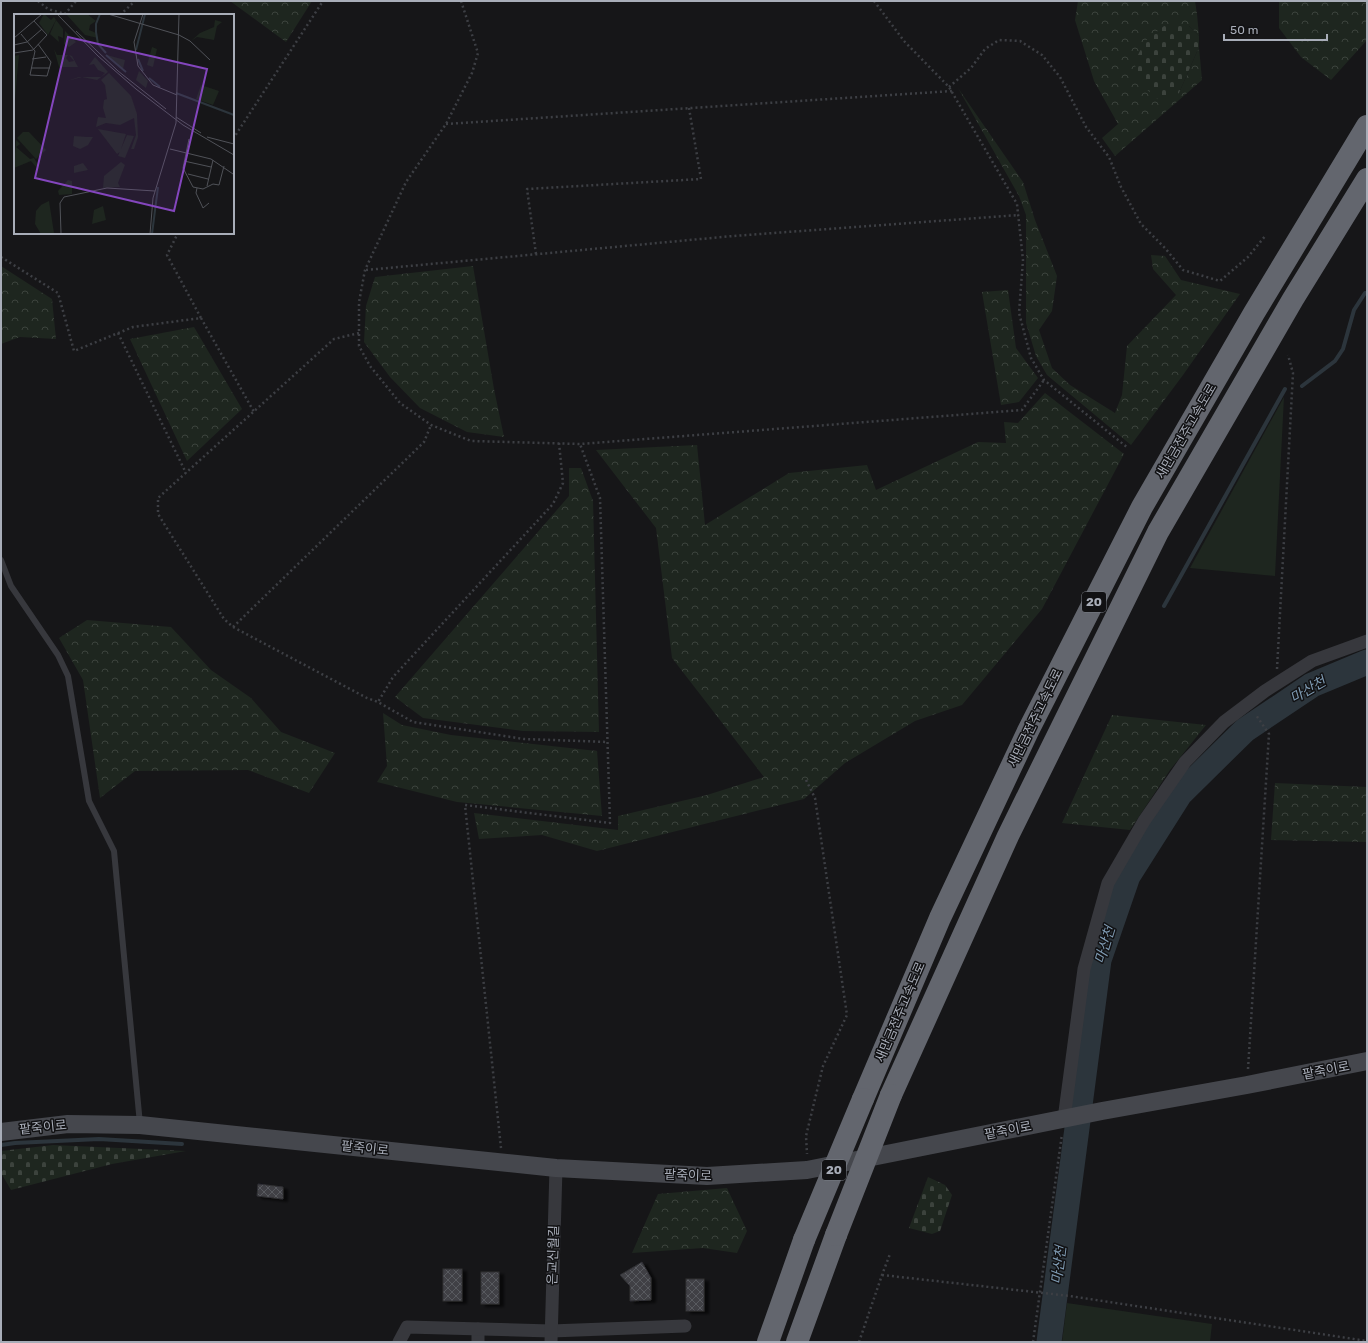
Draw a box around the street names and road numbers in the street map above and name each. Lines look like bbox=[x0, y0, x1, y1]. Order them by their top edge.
street label: 새만금전주고속도로 bbox=[1153, 381, 1219, 481]
road number: 20 bbox=[1082, 592, 1106, 612]
street label: 새만금전주고속도로 bbox=[1005, 666, 1065, 770]
street label: 새만금전주고속도로 bbox=[872, 959, 928, 1064]
street label: 팥죽이로 bbox=[1301, 1058, 1351, 1082]
street label: 팥죽이로 bbox=[18, 1117, 68, 1137]
street label: 팥죽이로 bbox=[983, 1118, 1033, 1142]
street label: 팥죽이로 bbox=[340, 1138, 390, 1158]
road number: 20 bbox=[822, 1160, 846, 1180]
street label: 팥죽이로 bbox=[664, 1167, 712, 1183]
street label: 은교신월길 bbox=[544, 1225, 562, 1285]

